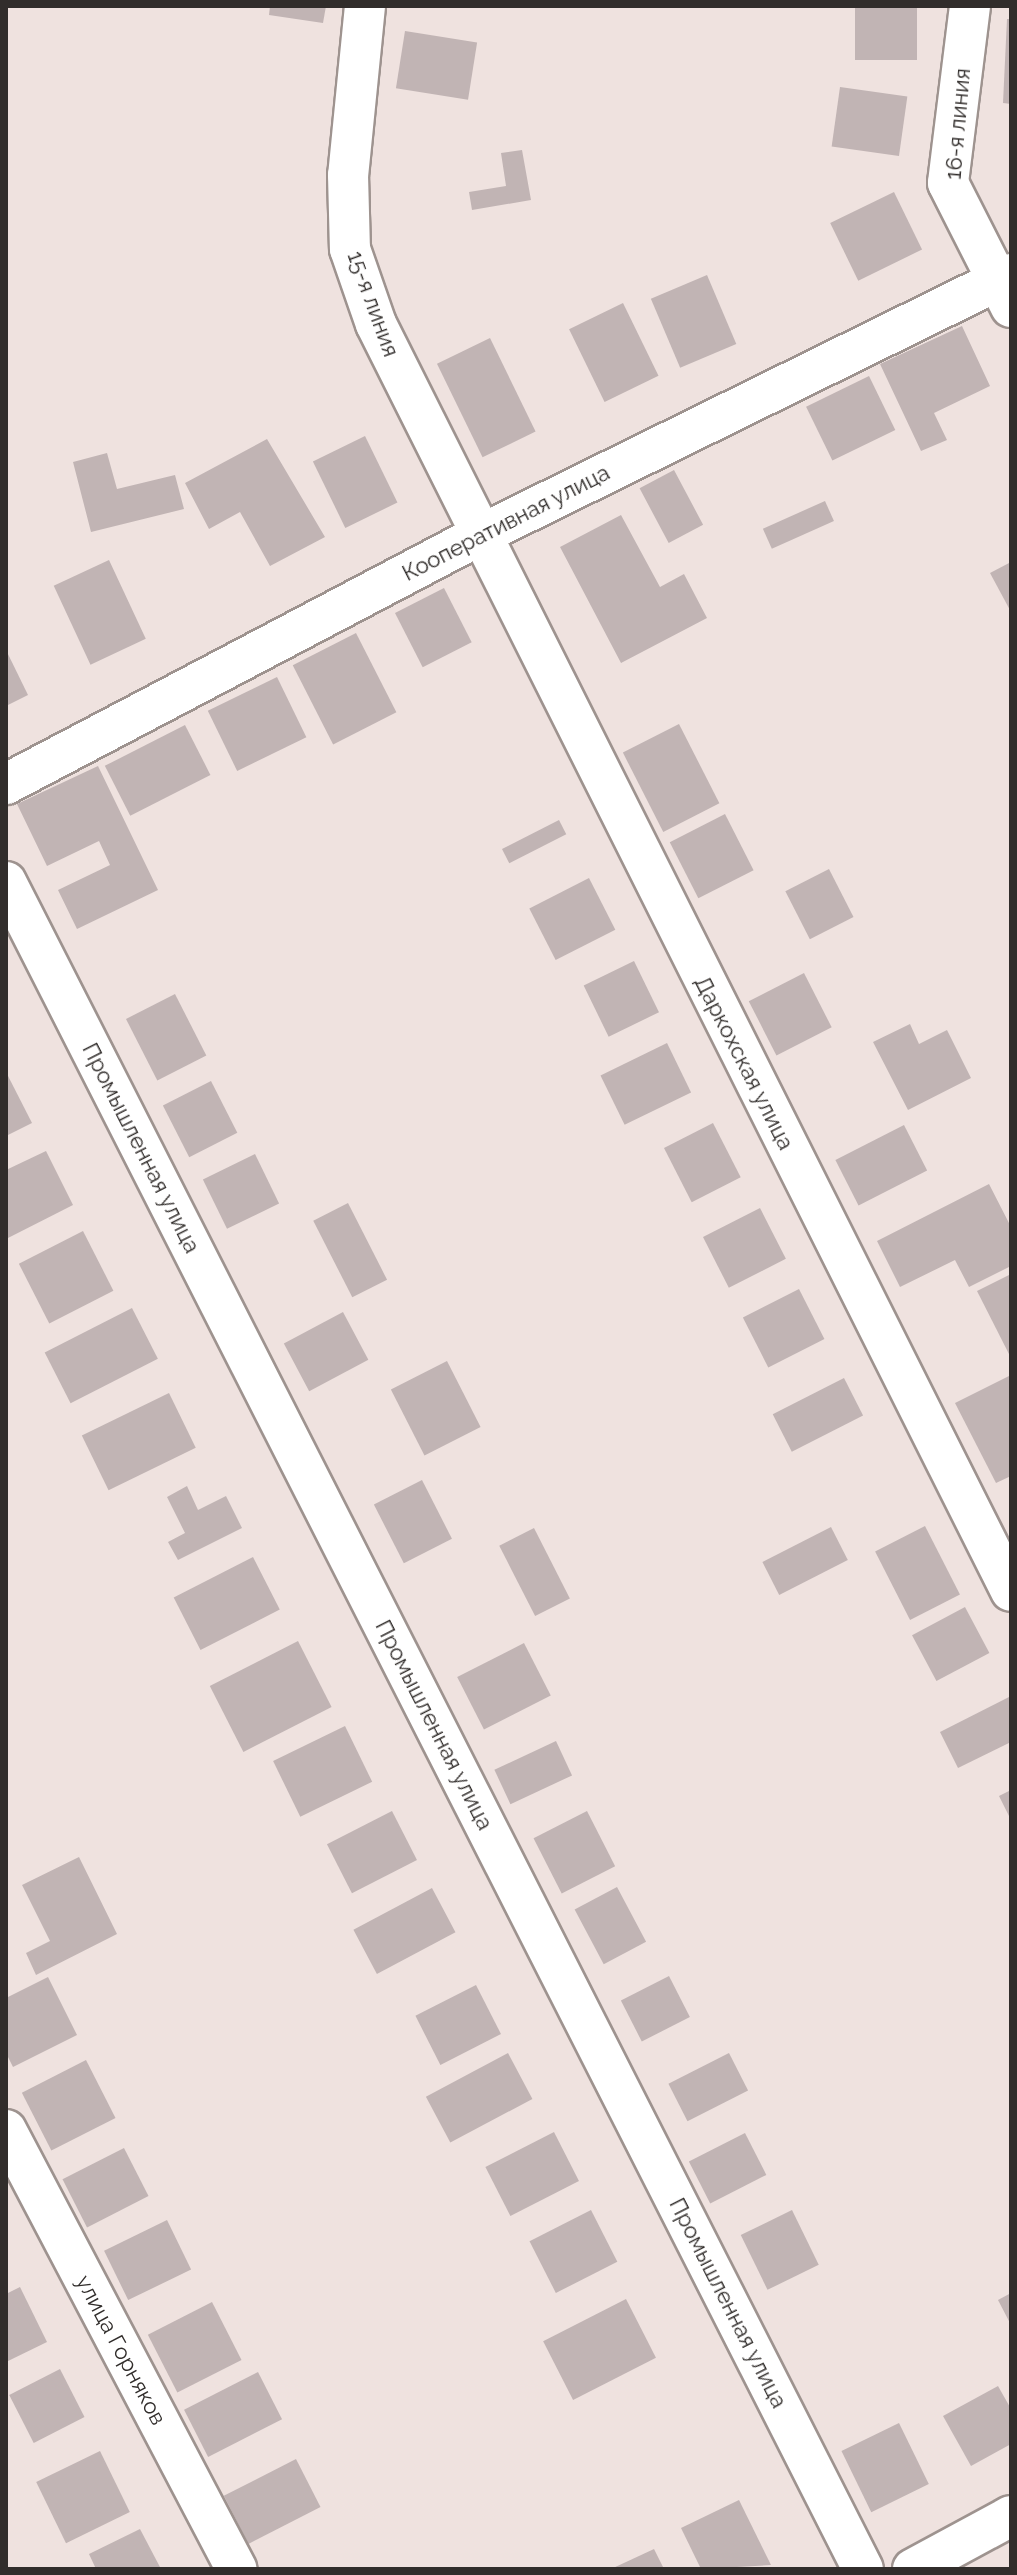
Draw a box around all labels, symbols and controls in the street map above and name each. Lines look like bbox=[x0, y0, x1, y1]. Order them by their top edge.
street label: 16-я линия bbox=[940, 67, 976, 181]
street label: 15-я линия bbox=[342, 248, 404, 360]
street label: Кооперативная улица bbox=[398, 459, 614, 587]
street label: Даркохская улица bbox=[689, 972, 799, 1154]
street label: Промышленная улица bbox=[76, 1038, 206, 1258]
street label: Промышленная улица bbox=[369, 1615, 499, 1835]
street label: Промышленная улица bbox=[663, 2193, 793, 2413]
street label: улица Горняков bbox=[70, 2271, 172, 2429]

